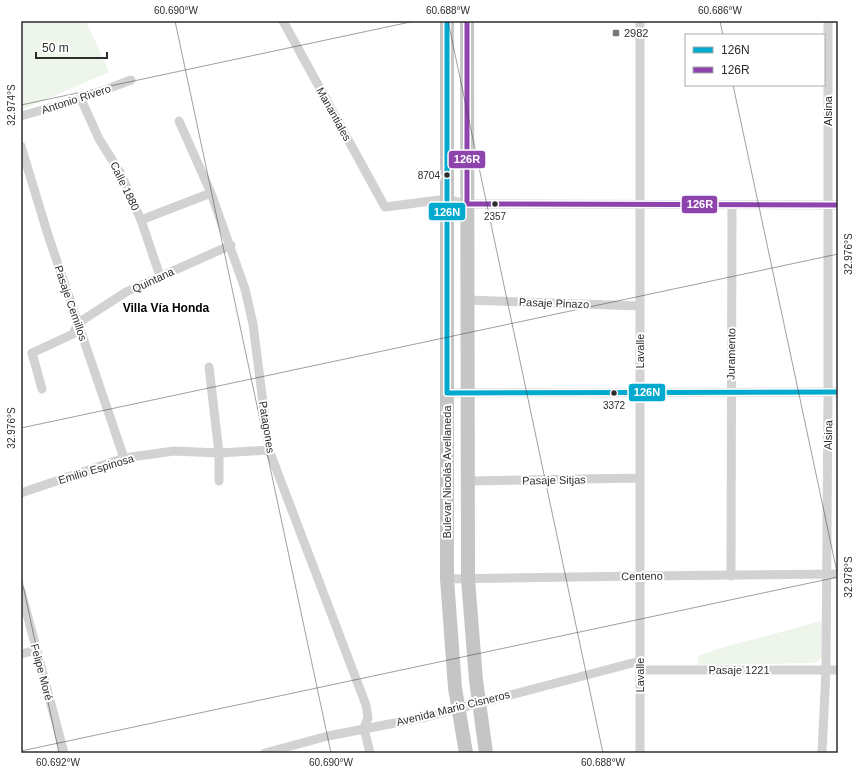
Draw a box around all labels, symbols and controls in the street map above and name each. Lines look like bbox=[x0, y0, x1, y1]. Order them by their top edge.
text: 60.690°W bbox=[154, 5, 199, 16]
text: 60.688°W bbox=[426, 5, 471, 16]
text: 60.686°W bbox=[698, 5, 743, 16]
place label: 2982 bbox=[624, 27, 648, 39]
marker: 2982 bbox=[611, 28, 621, 38]
scale bar bbox=[36, 34, 107, 60]
legend bbox=[685, 34, 825, 86]
text: 50 m bbox=[42, 41, 69, 55]
text: 126N bbox=[721, 43, 750, 57]
text: 126R bbox=[721, 63, 750, 77]
street label: Antonio Rivero bbox=[40, 82, 112, 116]
text: 32.974°S bbox=[6, 84, 17, 126]
street label: Manantiales bbox=[314, 85, 354, 143]
street label: Alsina bbox=[822, 95, 834, 126]
line badge: 126R bbox=[448, 150, 486, 169]
text: 126R bbox=[454, 153, 480, 165]
street label: Calle 1880 bbox=[108, 160, 142, 212]
place label: 8704 bbox=[418, 170, 440, 181]
marker: 8704 bbox=[442, 170, 452, 180]
line badge: 126R bbox=[681, 195, 718, 214]
text: 126R bbox=[687, 198, 713, 210]
marker: 2357 bbox=[490, 199, 500, 209]
line badge: 126N bbox=[428, 202, 466, 221]
text: 126N bbox=[434, 206, 460, 218]
place label: 2357 bbox=[484, 211, 507, 222]
text: 32.976°S bbox=[843, 233, 854, 275]
street label: Pasaje Cemillos bbox=[52, 264, 90, 343]
street label: Quintana bbox=[130, 265, 177, 295]
street label: Pasaje Pinazo bbox=[519, 296, 589, 310]
district label: Villa Vía Honda bbox=[123, 301, 210, 315]
street label: Juramento bbox=[725, 328, 737, 380]
street label: Lavalle bbox=[634, 334, 646, 368]
line badge: 126N bbox=[628, 383, 666, 402]
text: 126N bbox=[634, 386, 660, 398]
marker: 3372 bbox=[609, 388, 619, 398]
street label: Patagones bbox=[257, 400, 277, 454]
place label: 3372 bbox=[603, 400, 626, 411]
street label: Bulevar Nicolás Avellaneda bbox=[441, 405, 453, 539]
text: 32.976°S bbox=[6, 407, 17, 449]
street label: Alsina bbox=[822, 419, 834, 450]
street label: Emilio Espinosa bbox=[57, 452, 136, 486]
street label: Pasaje Sitjas bbox=[522, 473, 586, 487]
text: 32.978°S bbox=[843, 556, 854, 598]
street label: Centeno bbox=[621, 570, 663, 582]
street label: Felipe Moré bbox=[29, 642, 55, 702]
street label: Lavalle bbox=[634, 658, 646, 692]
street label: Pasaje 1221 bbox=[708, 664, 770, 676]
street label: Avenida Mario Cisneros bbox=[395, 688, 511, 728]
text: 60.692°W bbox=[36, 757, 81, 768]
text: 60.690°W bbox=[309, 757, 354, 768]
text: 60.688°W bbox=[581, 757, 626, 768]

